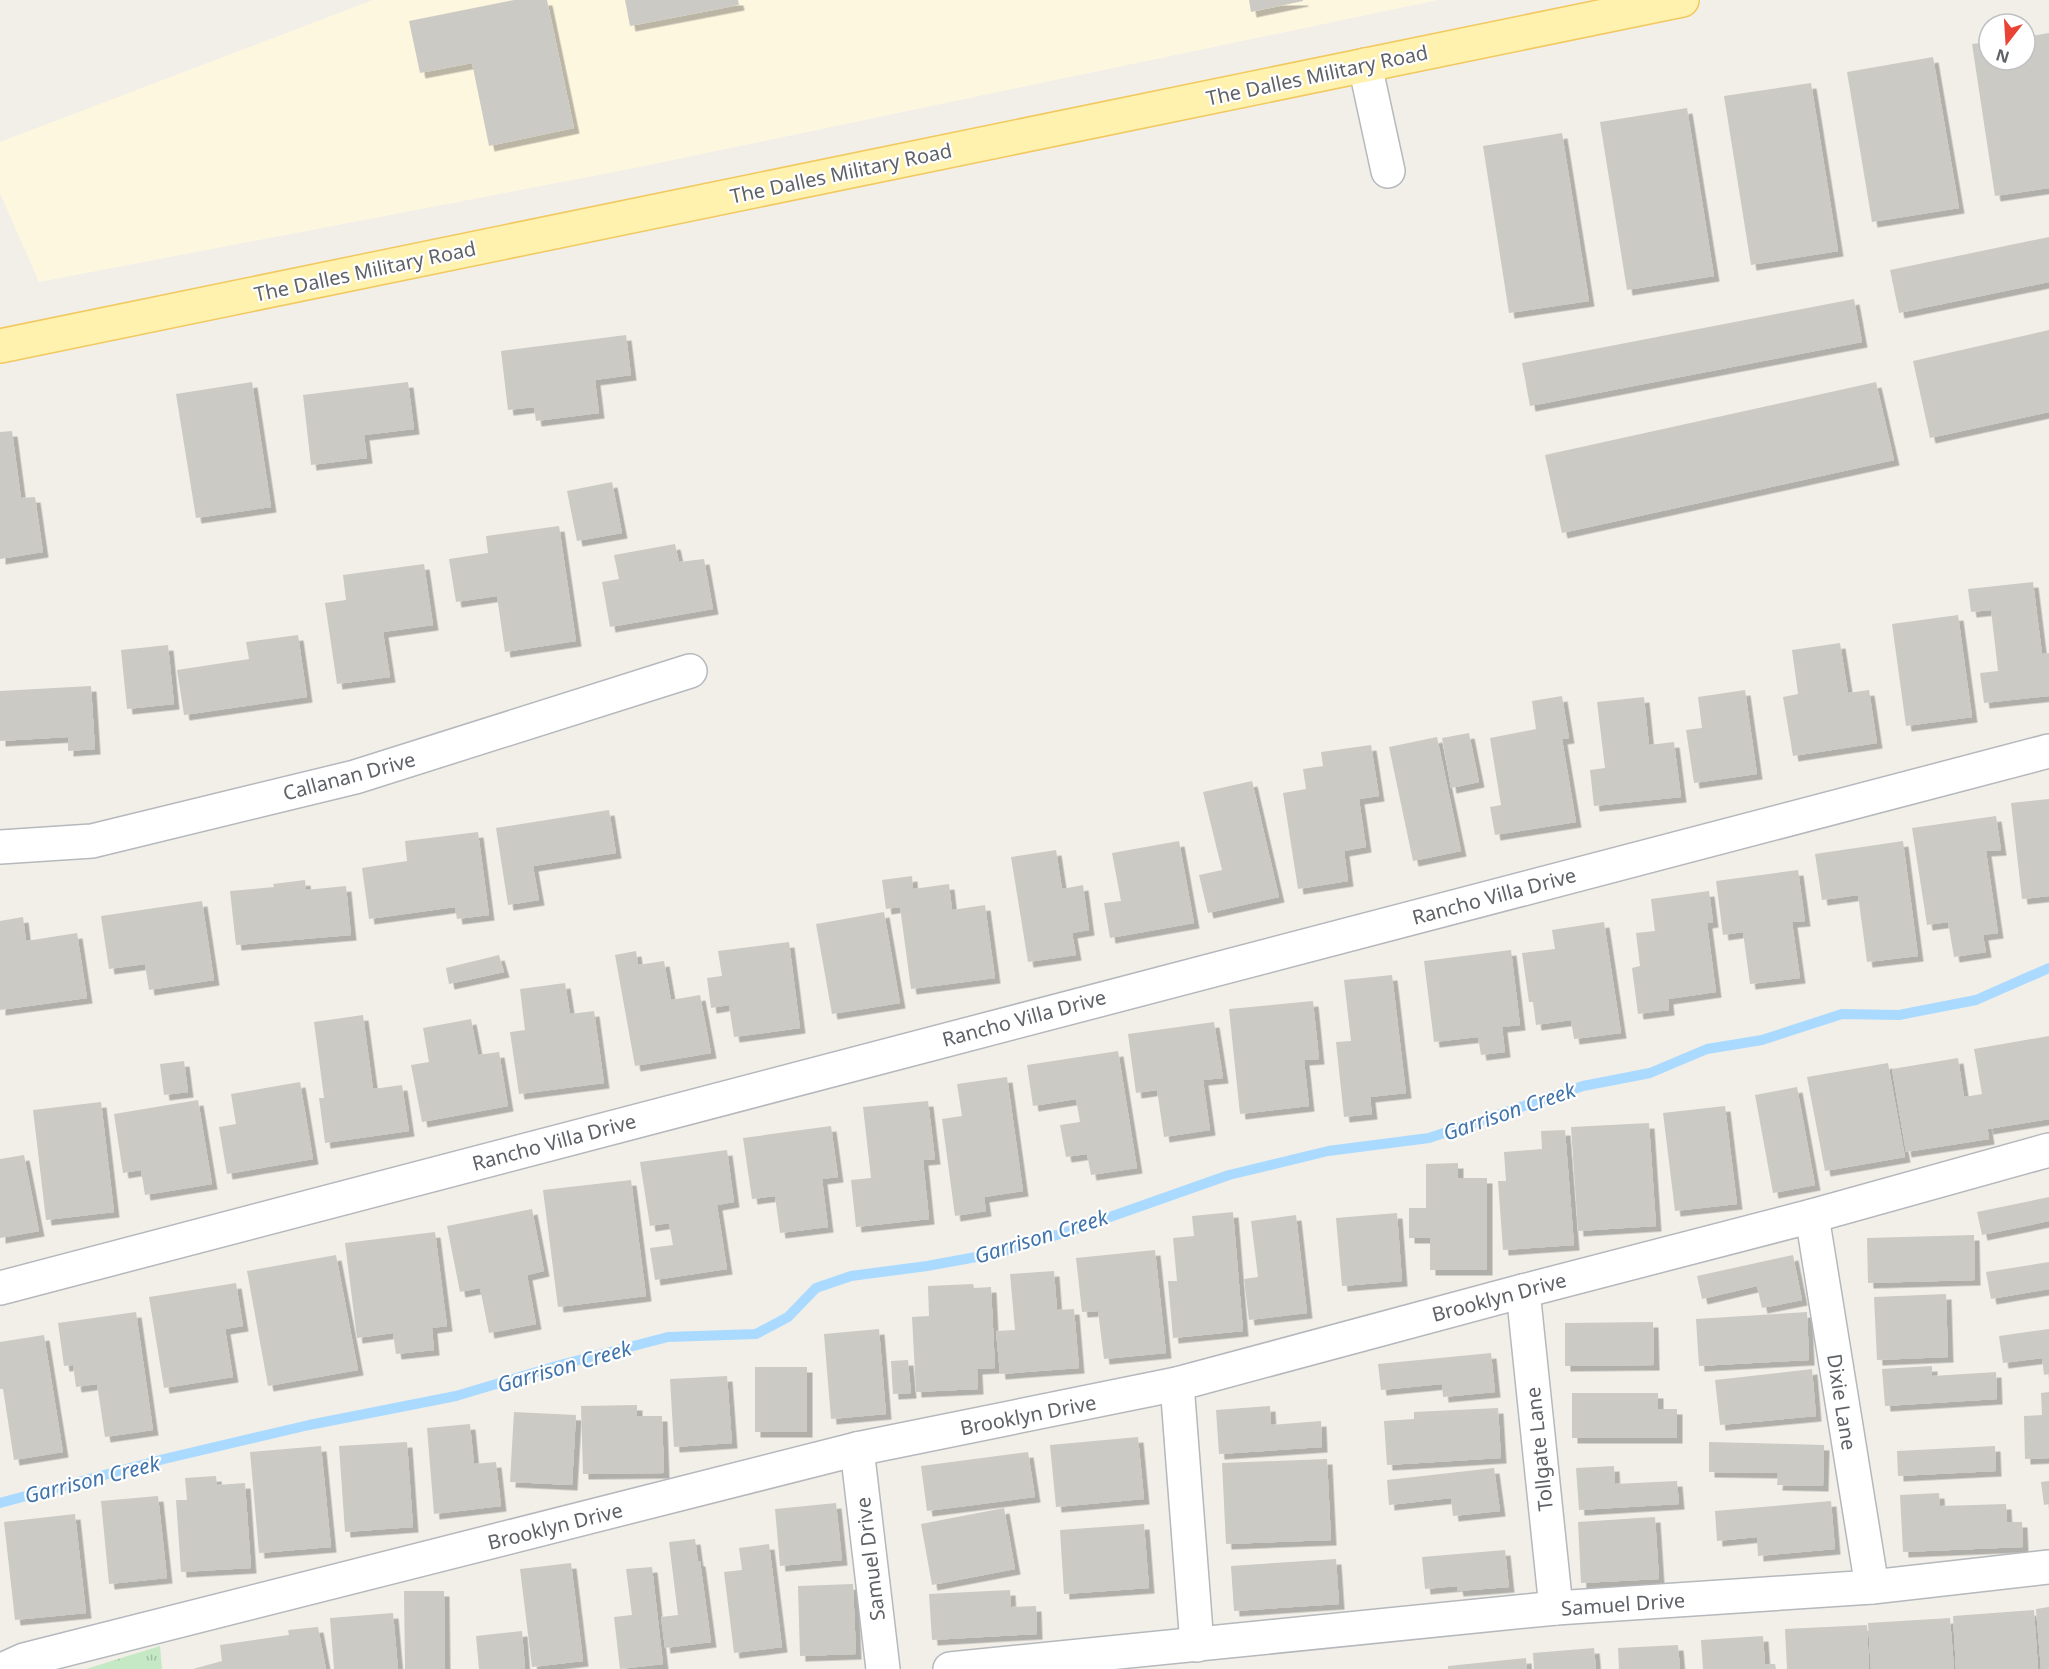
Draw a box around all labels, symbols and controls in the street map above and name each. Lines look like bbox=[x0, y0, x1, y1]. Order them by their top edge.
north arrow bbox=[1977, 12, 2037, 72]
street label: The Dalles Military Road bbox=[1204, 38, 1430, 112]
text: N bbox=[1993, 44, 2012, 69]
street label: The Dalles Military Road bbox=[728, 136, 954, 210]
street label: The Dalles Military Road bbox=[252, 234, 478, 308]
street label: Callanan Drive bbox=[280, 745, 418, 807]
street label: Rancho Villa Drive bbox=[1409, 861, 1579, 931]
street label: Rancho Villa Drive bbox=[939, 983, 1109, 1053]
water label: Garrison Creek bbox=[1439, 1075, 1581, 1147]
street label: Rancho Villa Drive bbox=[469, 1107, 639, 1177]
water label: Garrison Creek bbox=[971, 1202, 1113, 1270]
street label: Brooklyn Drive bbox=[1429, 1266, 1569, 1328]
water label: Garrison Creek bbox=[494, 1333, 636, 1399]
street label: Dixie Lane bbox=[1821, 1352, 1863, 1452]
street label: Tollgate Lane bbox=[1519, 1386, 1559, 1512]
street label: Brooklyn Drive bbox=[958, 1389, 1098, 1441]
water label: Garrison Creek bbox=[21, 1448, 164, 1509]
street label: Brooklyn Drive bbox=[485, 1496, 625, 1556]
street label: Samuel Drive bbox=[849, 1496, 891, 1622]
street label: Samuel Drive bbox=[1560, 1586, 1686, 1622]

